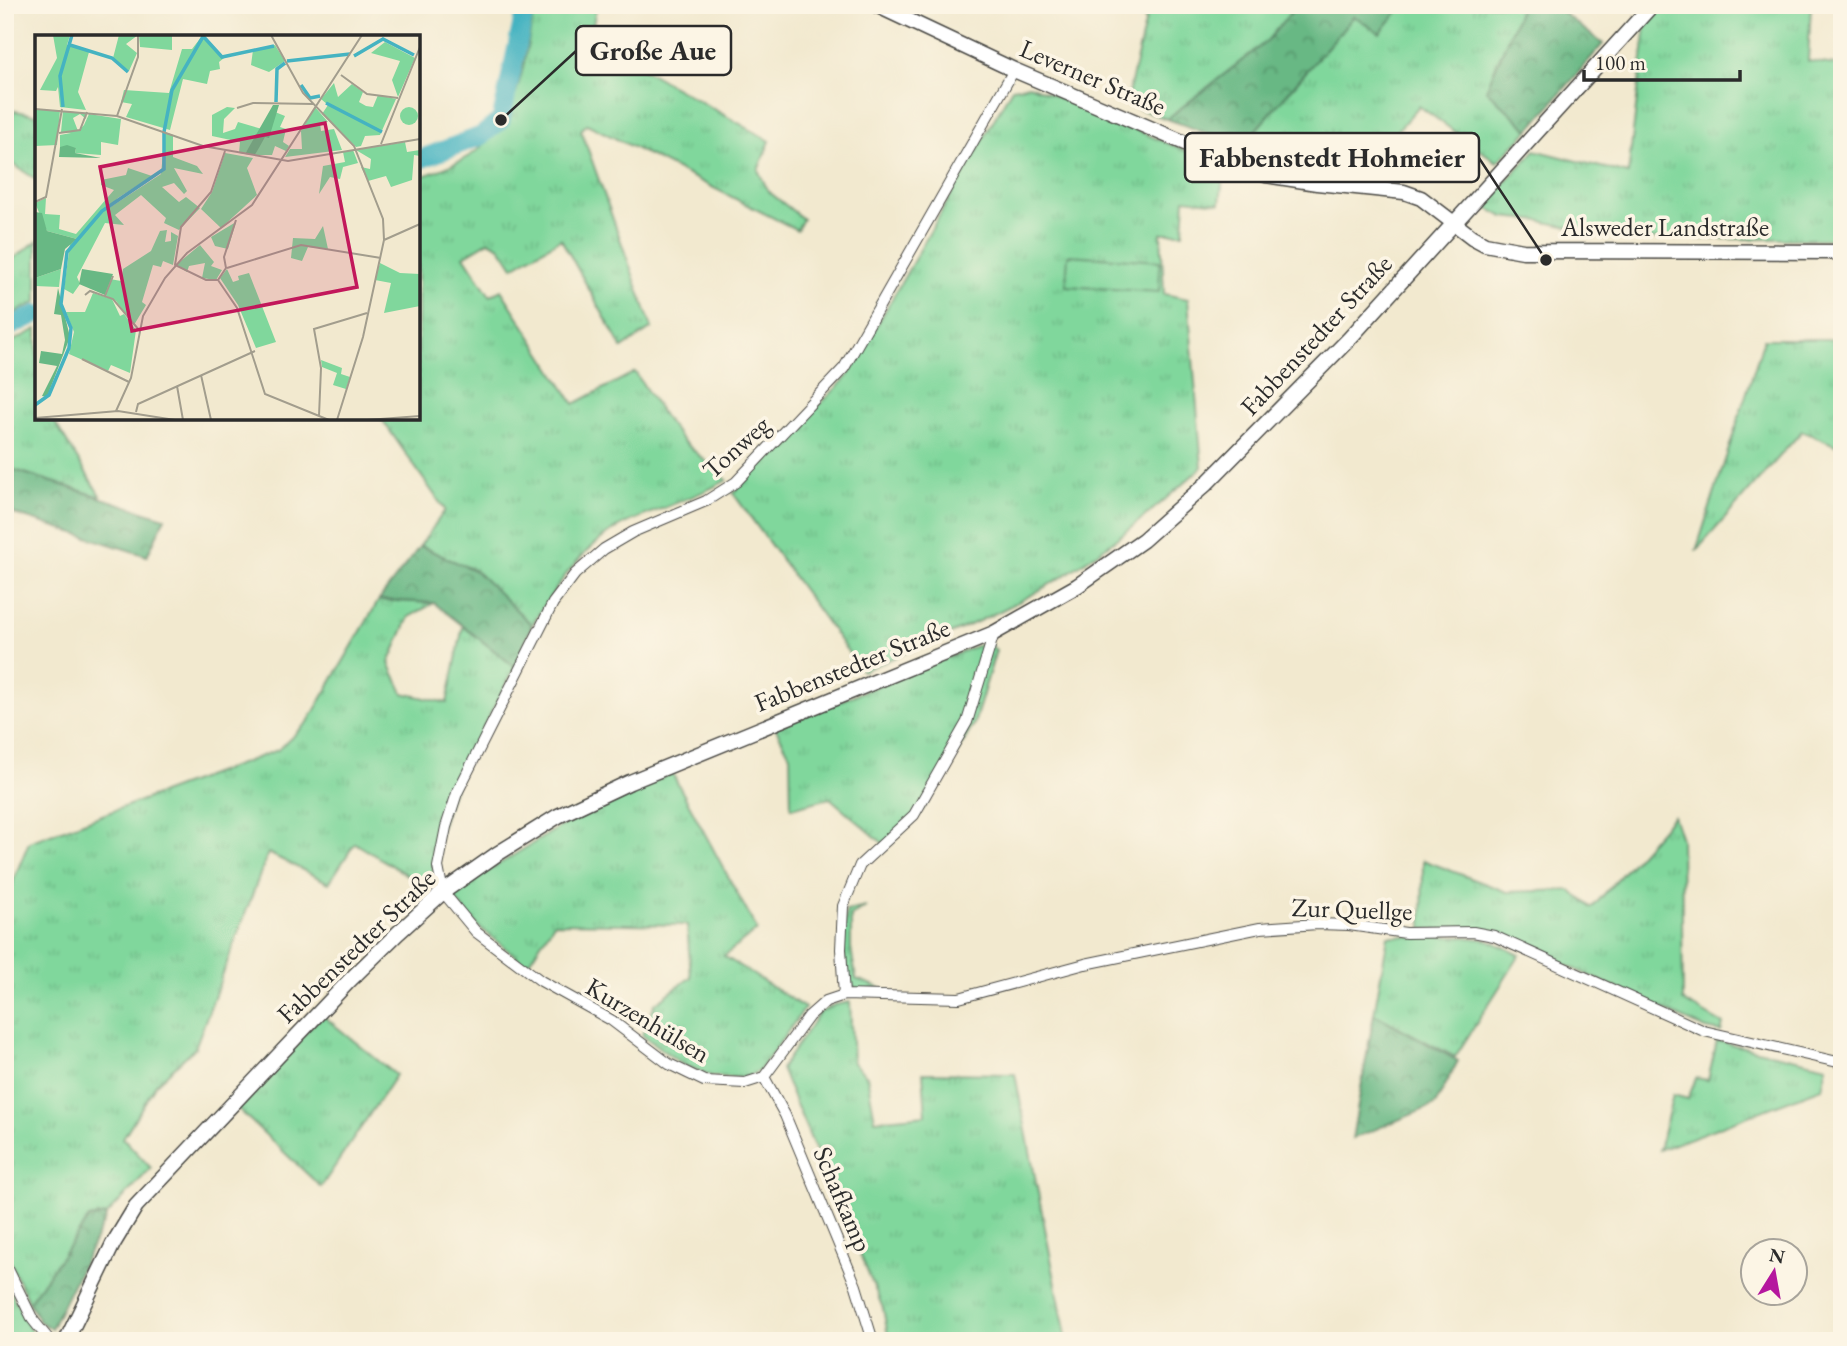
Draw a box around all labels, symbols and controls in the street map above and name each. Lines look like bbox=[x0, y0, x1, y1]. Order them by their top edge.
callout: Große Aue bbox=[576, 26, 731, 75]
street label: Leverner Straße bbox=[1015, 31, 1171, 123]
text: Große Aue bbox=[590, 32, 716, 68]
inset map bbox=[35, 35, 420, 420]
scale bar bbox=[1584, 38, 1740, 82]
text: 100 m bbox=[1595, 49, 1646, 76]
callout: Fabbenstedt Hohmeier bbox=[1185, 133, 1479, 182]
text: Fabbenstedt Hohmeier bbox=[1199, 139, 1465, 175]
street label: Alsweder Landstraße bbox=[1560, 210, 1769, 244]
street label: Fabbenstedter Straße bbox=[1233, 247, 1399, 423]
street label: Tonweg bbox=[695, 407, 777, 486]
street label: Fabbenstedter Straße bbox=[749, 610, 955, 720]
street label: Fabbenstedter Straße bbox=[269, 862, 443, 1030]
street label: Zur Quellge bbox=[1291, 890, 1413, 928]
street label: Kurzenhülsen bbox=[580, 970, 717, 1071]
street label: Schafkamp bbox=[806, 1141, 880, 1257]
north arrow bbox=[1738, 1238, 1808, 1308]
text: N bbox=[1767, 1242, 1788, 1270]

